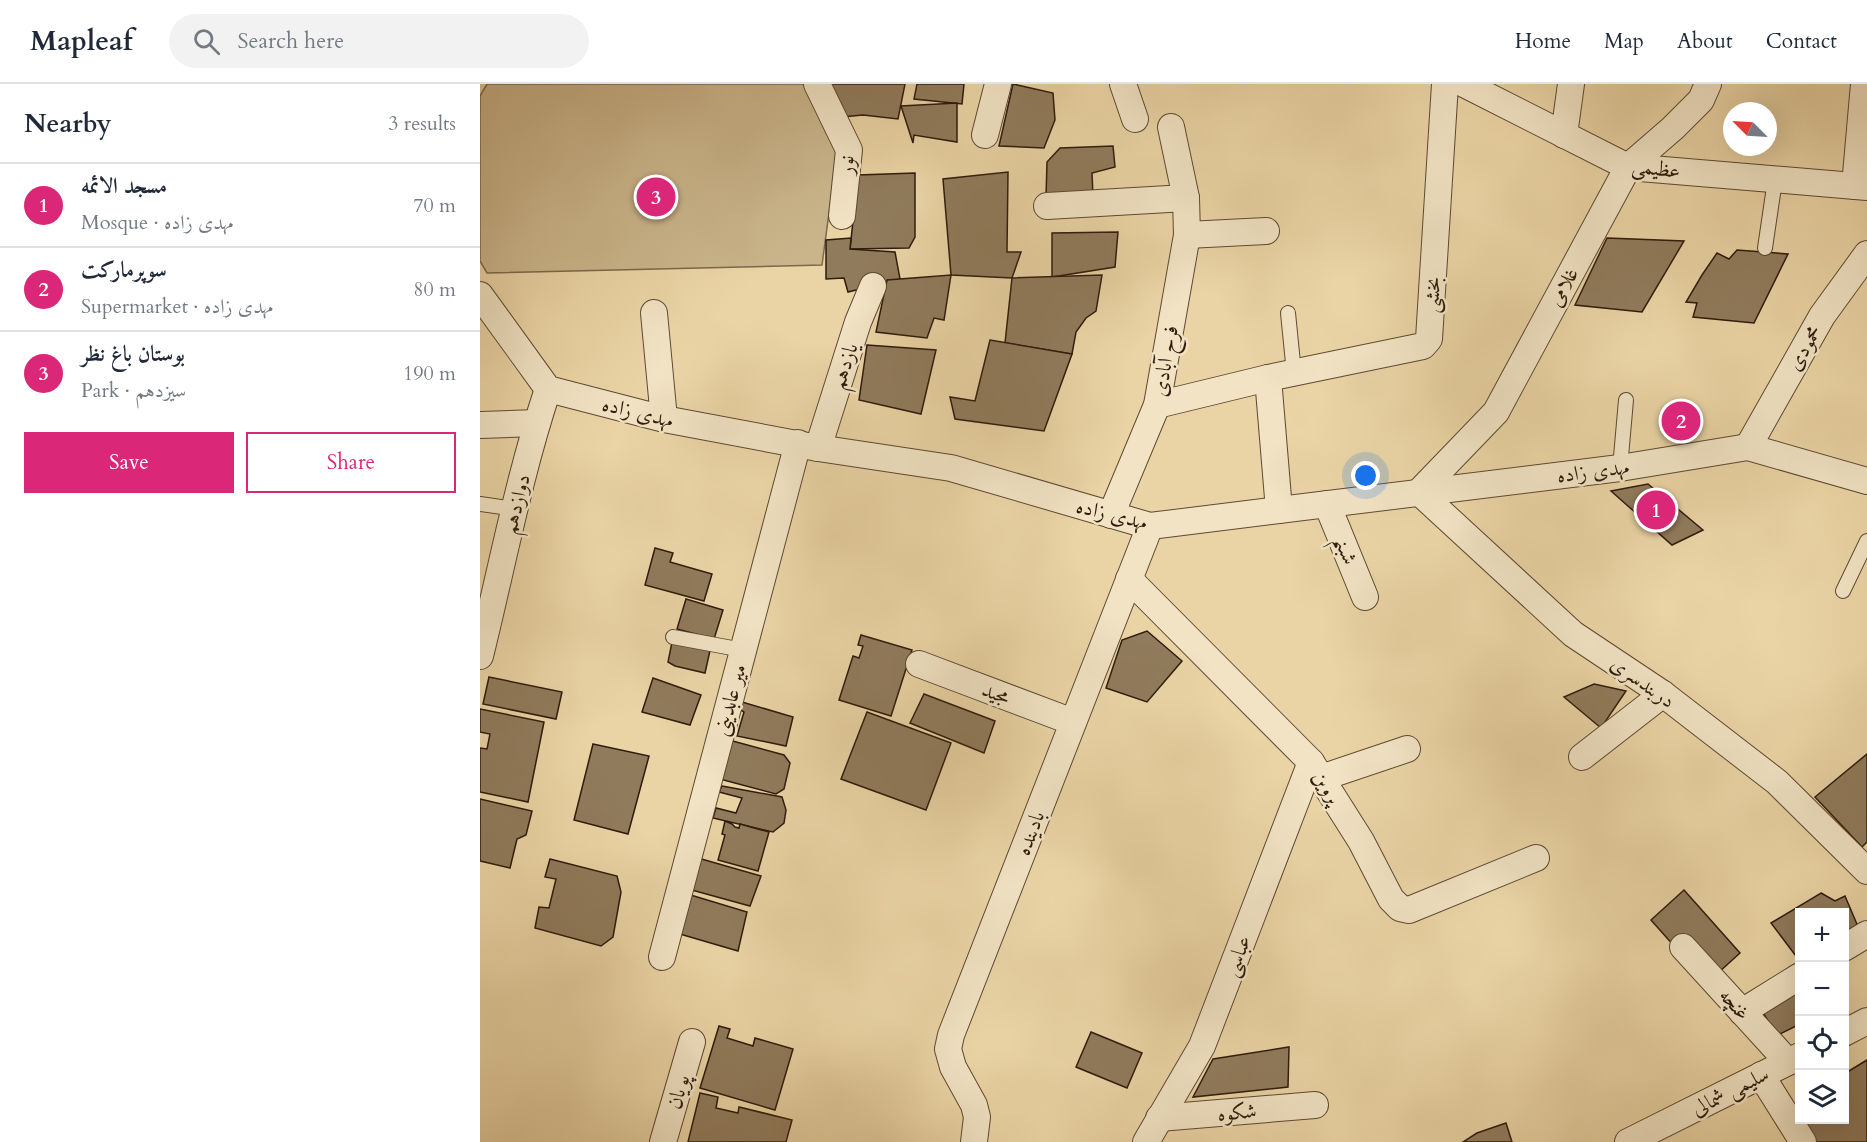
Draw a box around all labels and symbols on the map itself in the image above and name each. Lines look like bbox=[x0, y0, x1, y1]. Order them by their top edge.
north arrow bbox=[1723, 102, 1777, 156]
street label: عظیمی bbox=[1630, 151, 1682, 186]
street label: نور bbox=[832, 155, 861, 177]
pin: 3 bbox=[636, 174, 675, 220]
street label: غلامی bbox=[1541, 262, 1586, 312]
street label: بخشی bbox=[1417, 276, 1448, 314]
street label: محمودی bbox=[1780, 320, 1829, 376]
street label: فرح آبادی bbox=[1145, 323, 1190, 400]
street label: یازدهم bbox=[823, 338, 871, 395]
street label: مهدی زاده bbox=[599, 390, 677, 435]
pin: 2 bbox=[1662, 398, 1700, 444]
street label: مهدی زاده bbox=[1555, 453, 1631, 490]
your location bbox=[1351, 461, 1380, 490]
street label: دوازدهم bbox=[495, 471, 543, 538]
pin: 1 bbox=[1636, 488, 1676, 532]
street label: مهدی زاده bbox=[1073, 492, 1151, 537]
street label: شبنم bbox=[1321, 531, 1364, 571]
street label: دربندسری bbox=[1604, 650, 1681, 715]
street label: میر عابدینی bbox=[707, 661, 754, 739]
street label: مجید bbox=[978, 675, 1014, 712]
street label: پروین bbox=[1305, 765, 1349, 812]
street label: بادینده bbox=[1009, 807, 1052, 860]
street label: عباسی bbox=[1216, 931, 1259, 981]
street label: غنچه bbox=[1712, 982, 1757, 1027]
street label: سلیمی شمالی bbox=[1686, 1060, 1774, 1123]
street label: پویان bbox=[660, 1071, 697, 1113]
street label: شکوه bbox=[1216, 1096, 1258, 1129]

